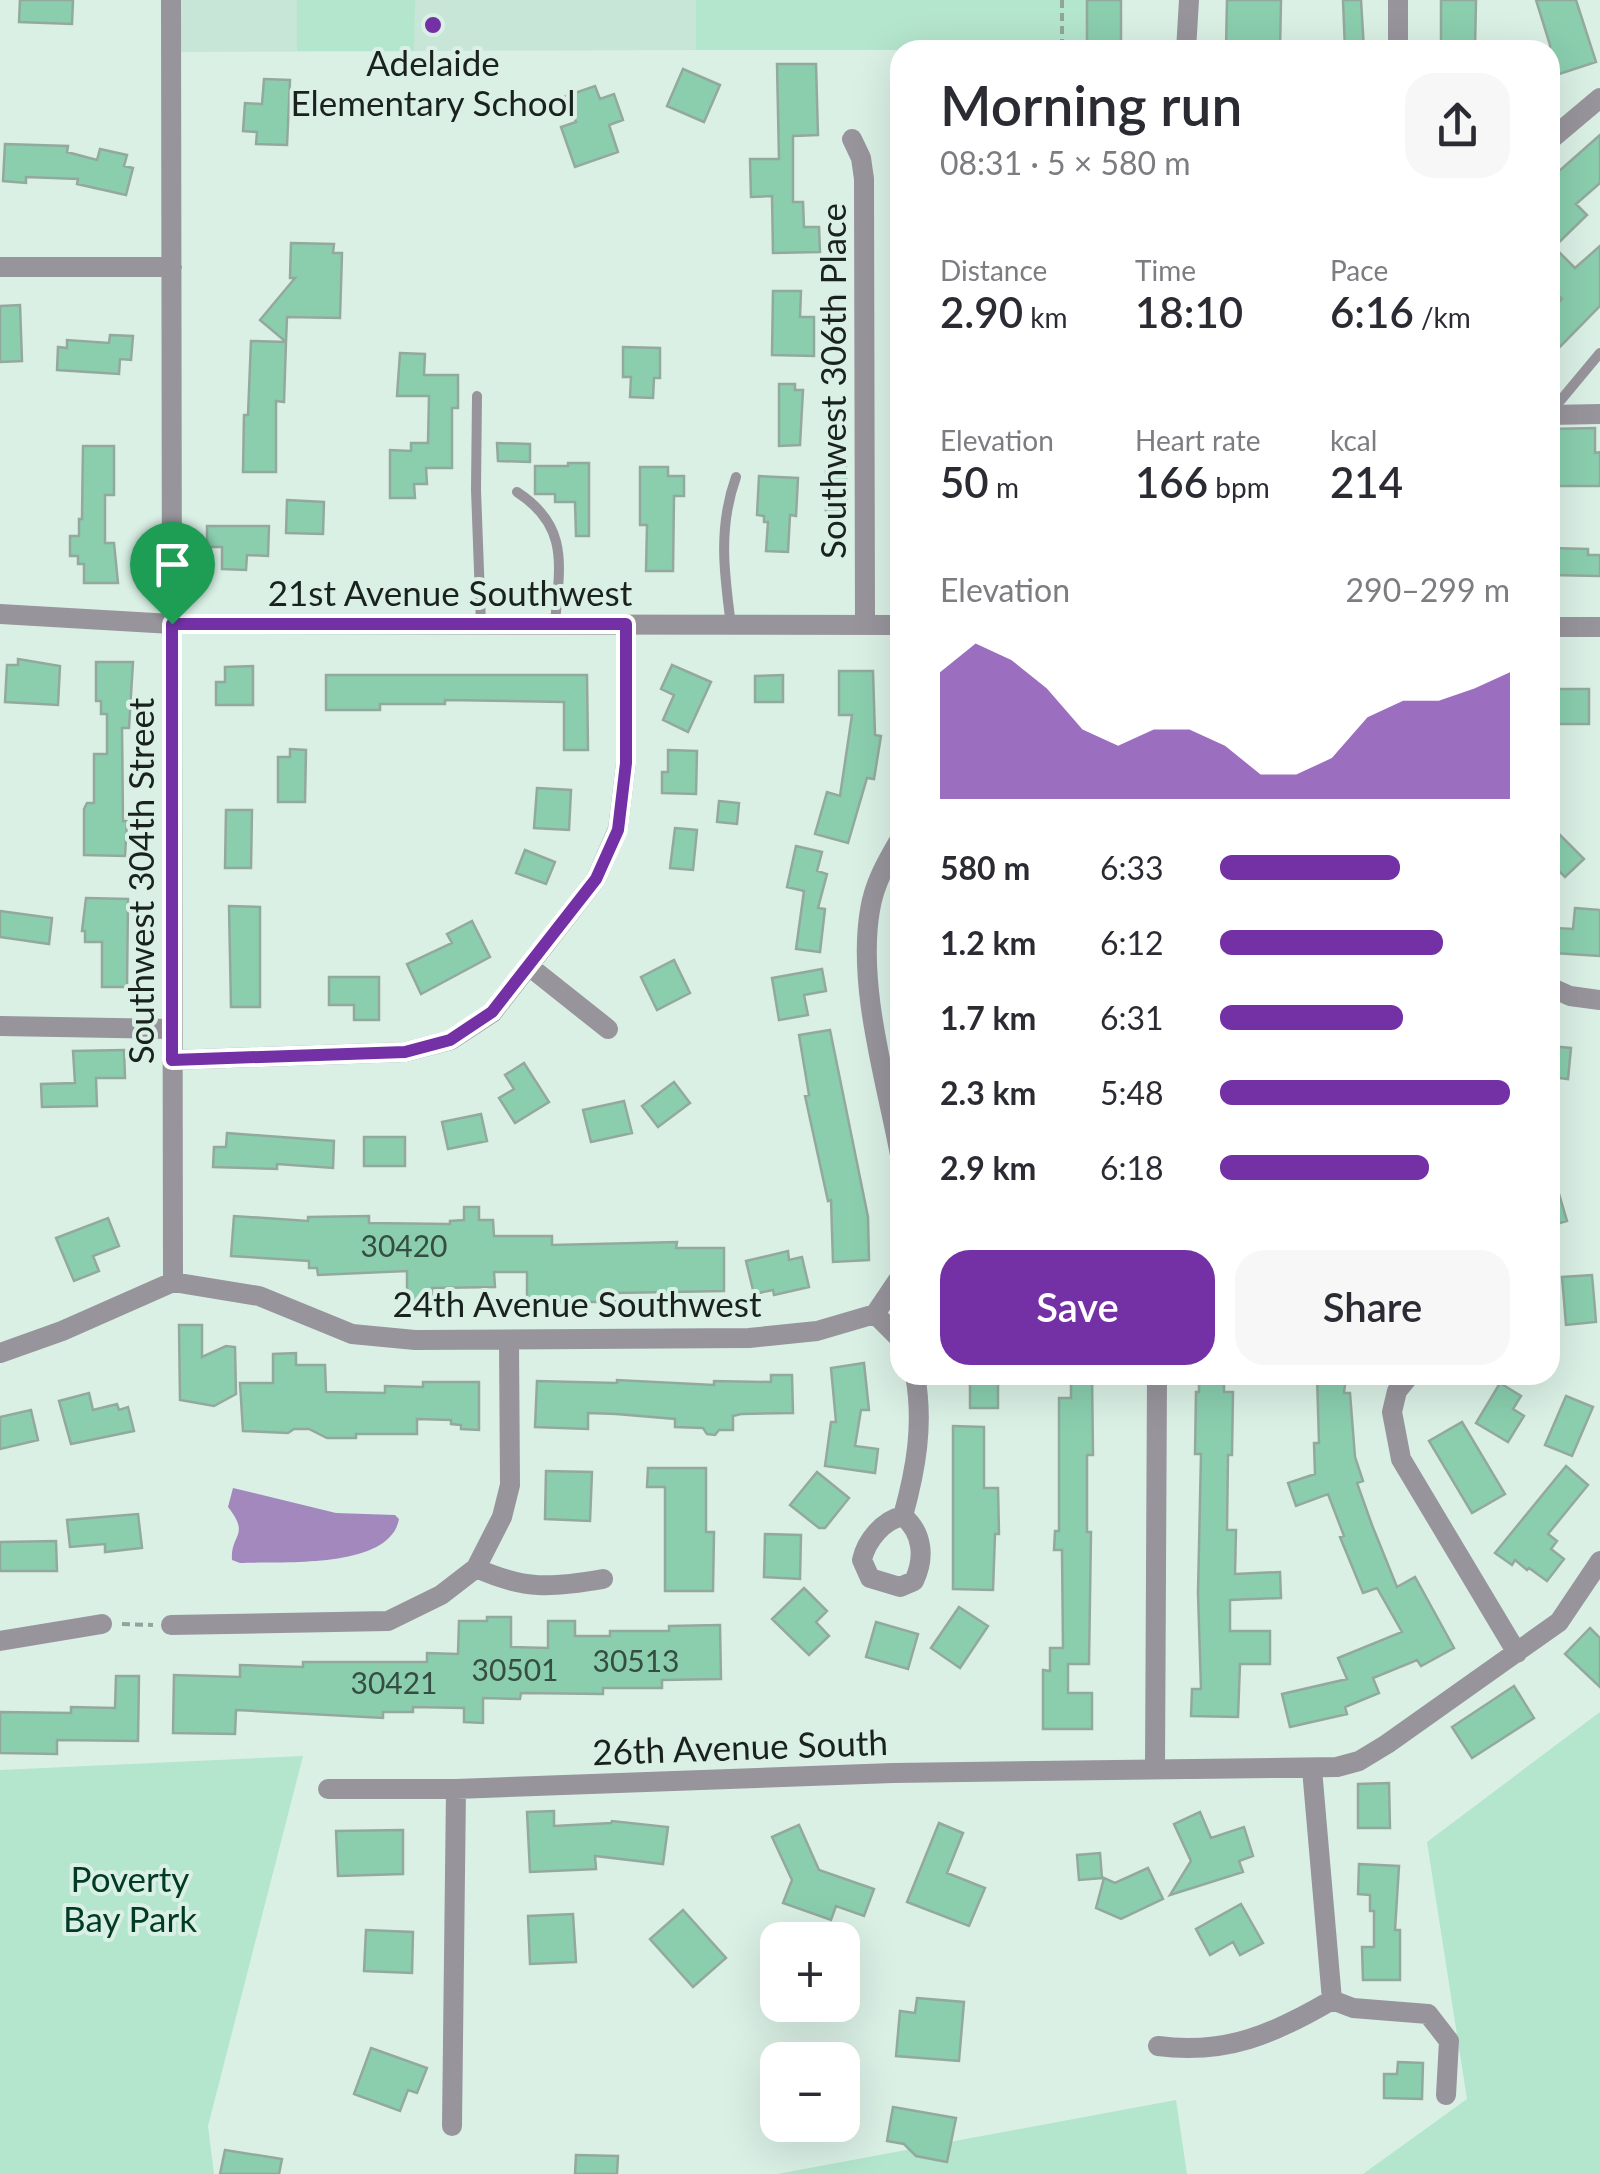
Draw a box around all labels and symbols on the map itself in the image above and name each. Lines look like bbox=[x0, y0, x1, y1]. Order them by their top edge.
marker: Adelaide Elementary School bbox=[422, 14, 444, 36]
place label: Adelaide Elementary School bbox=[290, 41, 576, 123]
street label: Southwest 306th Place bbox=[811, 203, 853, 559]
pin bbox=[130, 522, 215, 625]
street label: 21st Avenue Southwest bbox=[268, 571, 633, 613]
street label: Southwest 304th Street bbox=[119, 697, 161, 1064]
house number: 30420 bbox=[360, 1227, 448, 1263]
street label: 24th Avenue Southwest bbox=[393, 1282, 762, 1324]
house number: 30513 bbox=[592, 1642, 680, 1678]
house number: 30501 bbox=[471, 1651, 559, 1687]
house number: 30421 bbox=[350, 1664, 438, 1700]
street label: 26th Avenue South bbox=[592, 1720, 888, 1772]
park label: Poverty Bay Park bbox=[63, 1857, 197, 1939]

